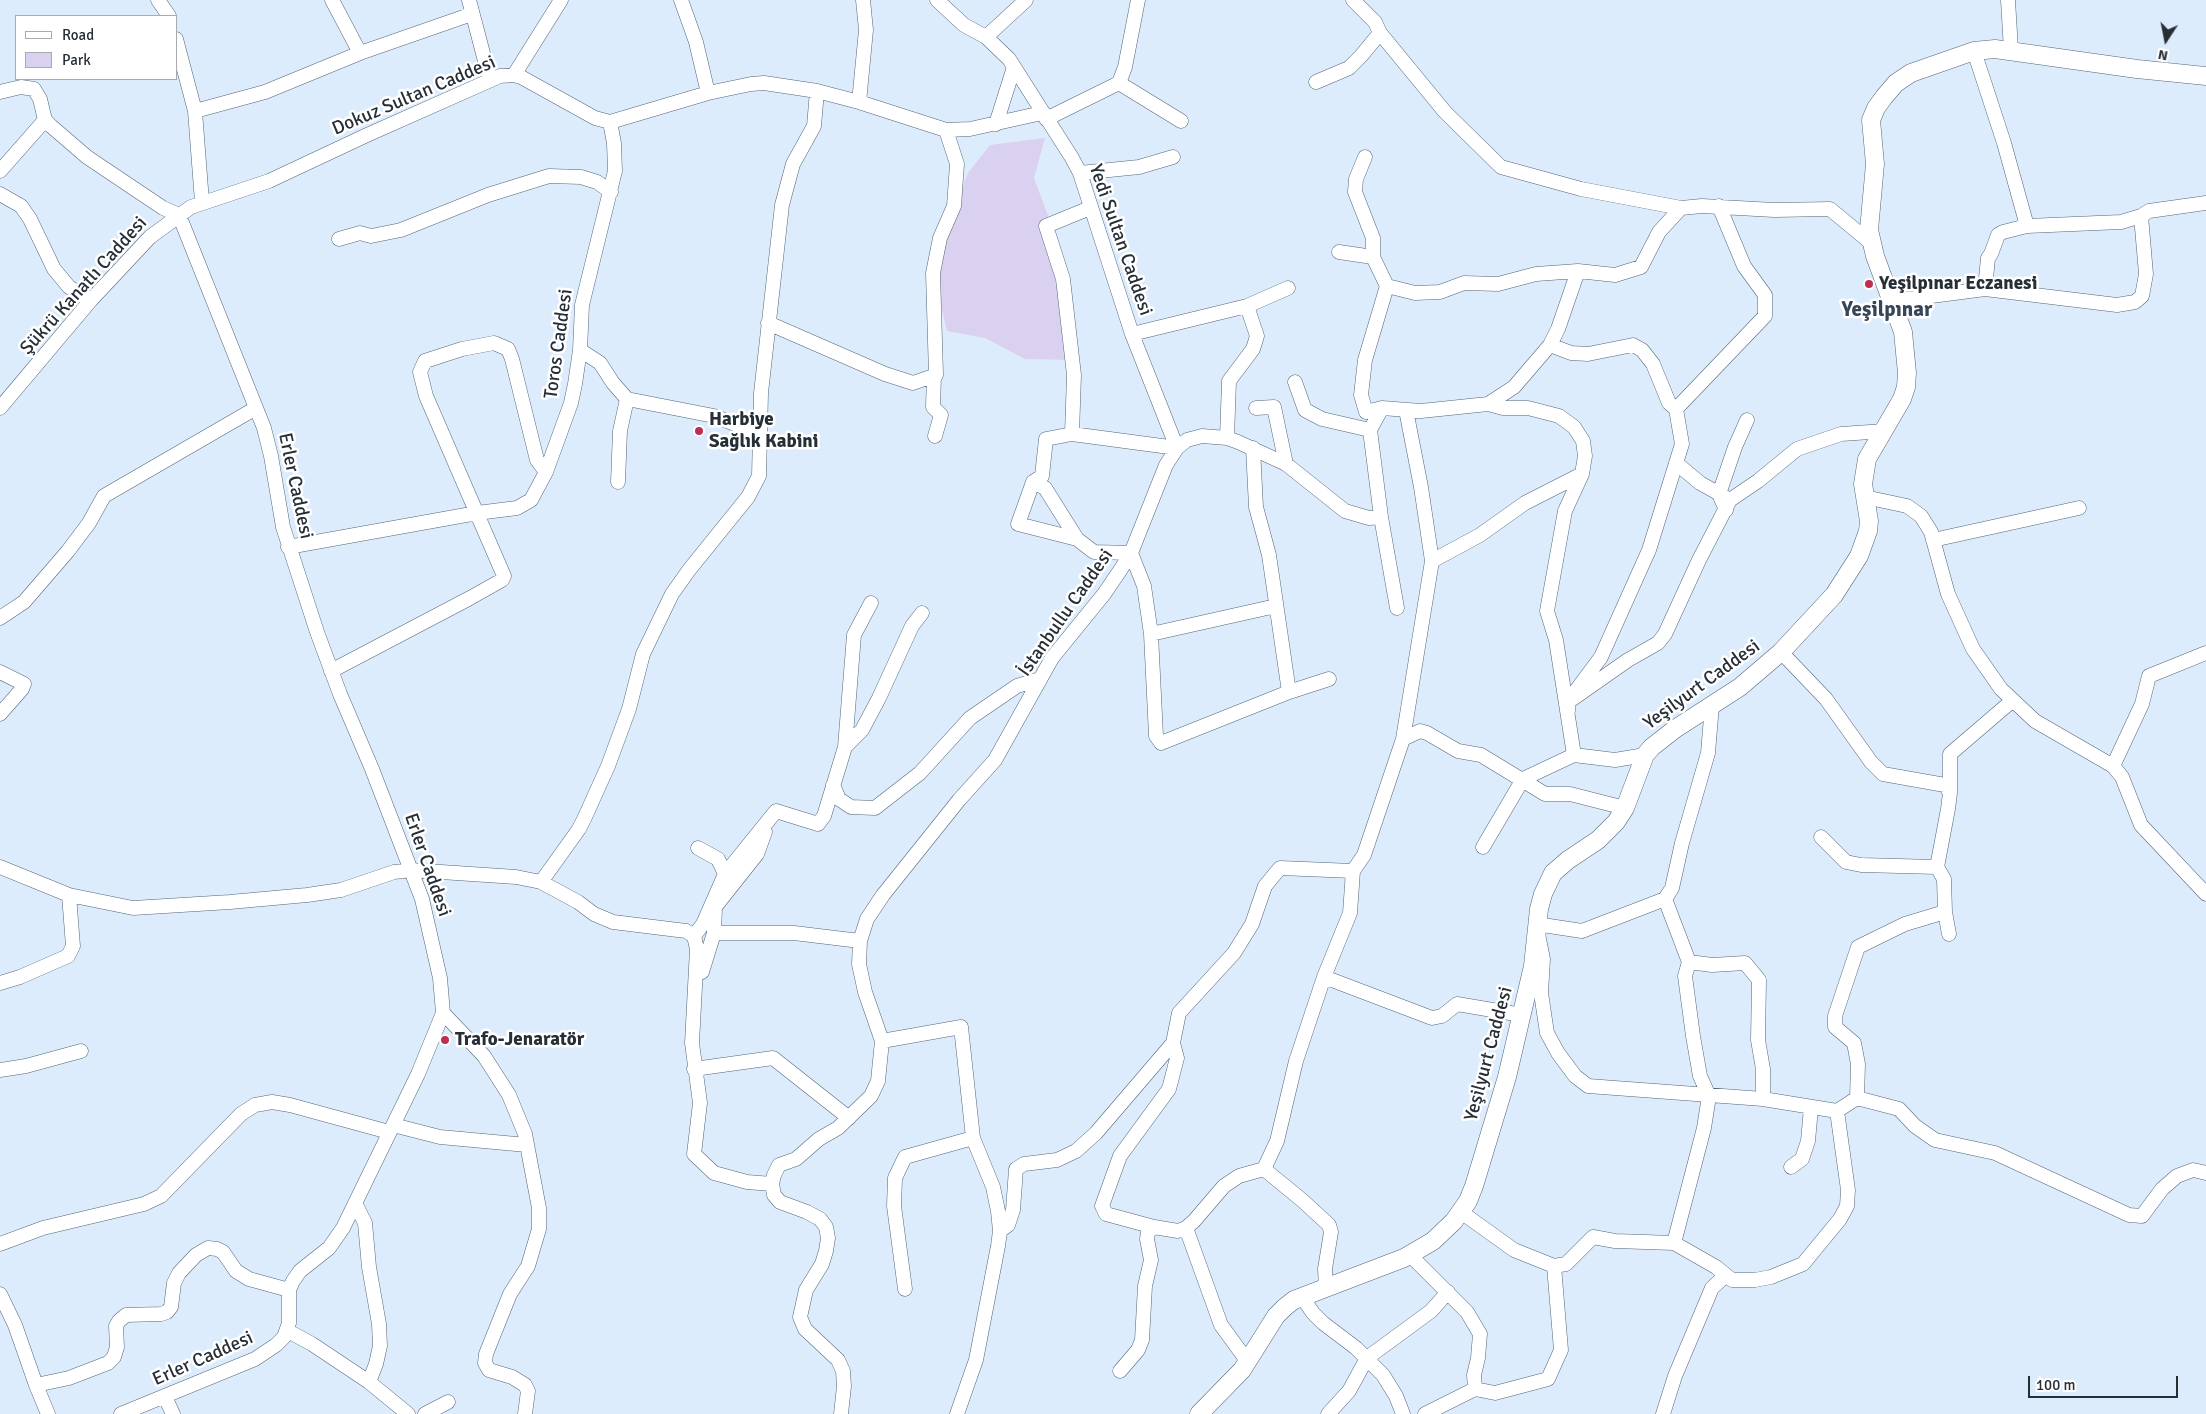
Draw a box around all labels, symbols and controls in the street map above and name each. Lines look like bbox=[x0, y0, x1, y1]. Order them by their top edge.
legend bbox=[15, 15, 178, 80]
north arrow bbox=[2141, 15, 2191, 65]
text: Road bbox=[62, 26, 94, 44]
text: N bbox=[2157, 46, 2169, 64]
text: Park bbox=[62, 51, 91, 69]
street label: Dokuz Sultan Caddesi bbox=[329, 51, 499, 141]
street label: Yedi Sultan Caddesi bbox=[1083, 161, 1157, 319]
street label: Şükrü Kanatlı Caddesi bbox=[16, 212, 152, 360]
place label: Yeşilpınar Eczanesi bbox=[1879, 273, 2037, 295]
marker: Yeşilpınar Eczanesi bbox=[1863, 278, 1875, 290]
street label: Toros Caddesi bbox=[540, 288, 578, 400]
district label: Yeşilpınar bbox=[1842, 297, 1932, 323]
place label: Harbiye Sağlık Kabini bbox=[709, 409, 818, 453]
marker: Harbiye Sağlık Kabini bbox=[693, 425, 705, 437]
street label: Erler Caddesi bbox=[273, 431, 317, 541]
street label: İstanbullu Caddesi bbox=[1014, 545, 1118, 681]
street label: Yeşilyurt Caddesi bbox=[1639, 635, 1765, 735]
street label: Erler Caddesi bbox=[399, 810, 455, 920]
street label: Yeşilyurt Caddesi bbox=[1460, 984, 1518, 1124]
place label: Trafo-Jenaratör bbox=[455, 1029, 584, 1051]
marker: Trafo-Jenaratör bbox=[439, 1034, 451, 1046]
street label: Erler Caddesi bbox=[149, 1327, 257, 1391]
scale bar bbox=[2031, 1366, 2181, 1398]
text: 100 m bbox=[2036, 1376, 2076, 1394]

